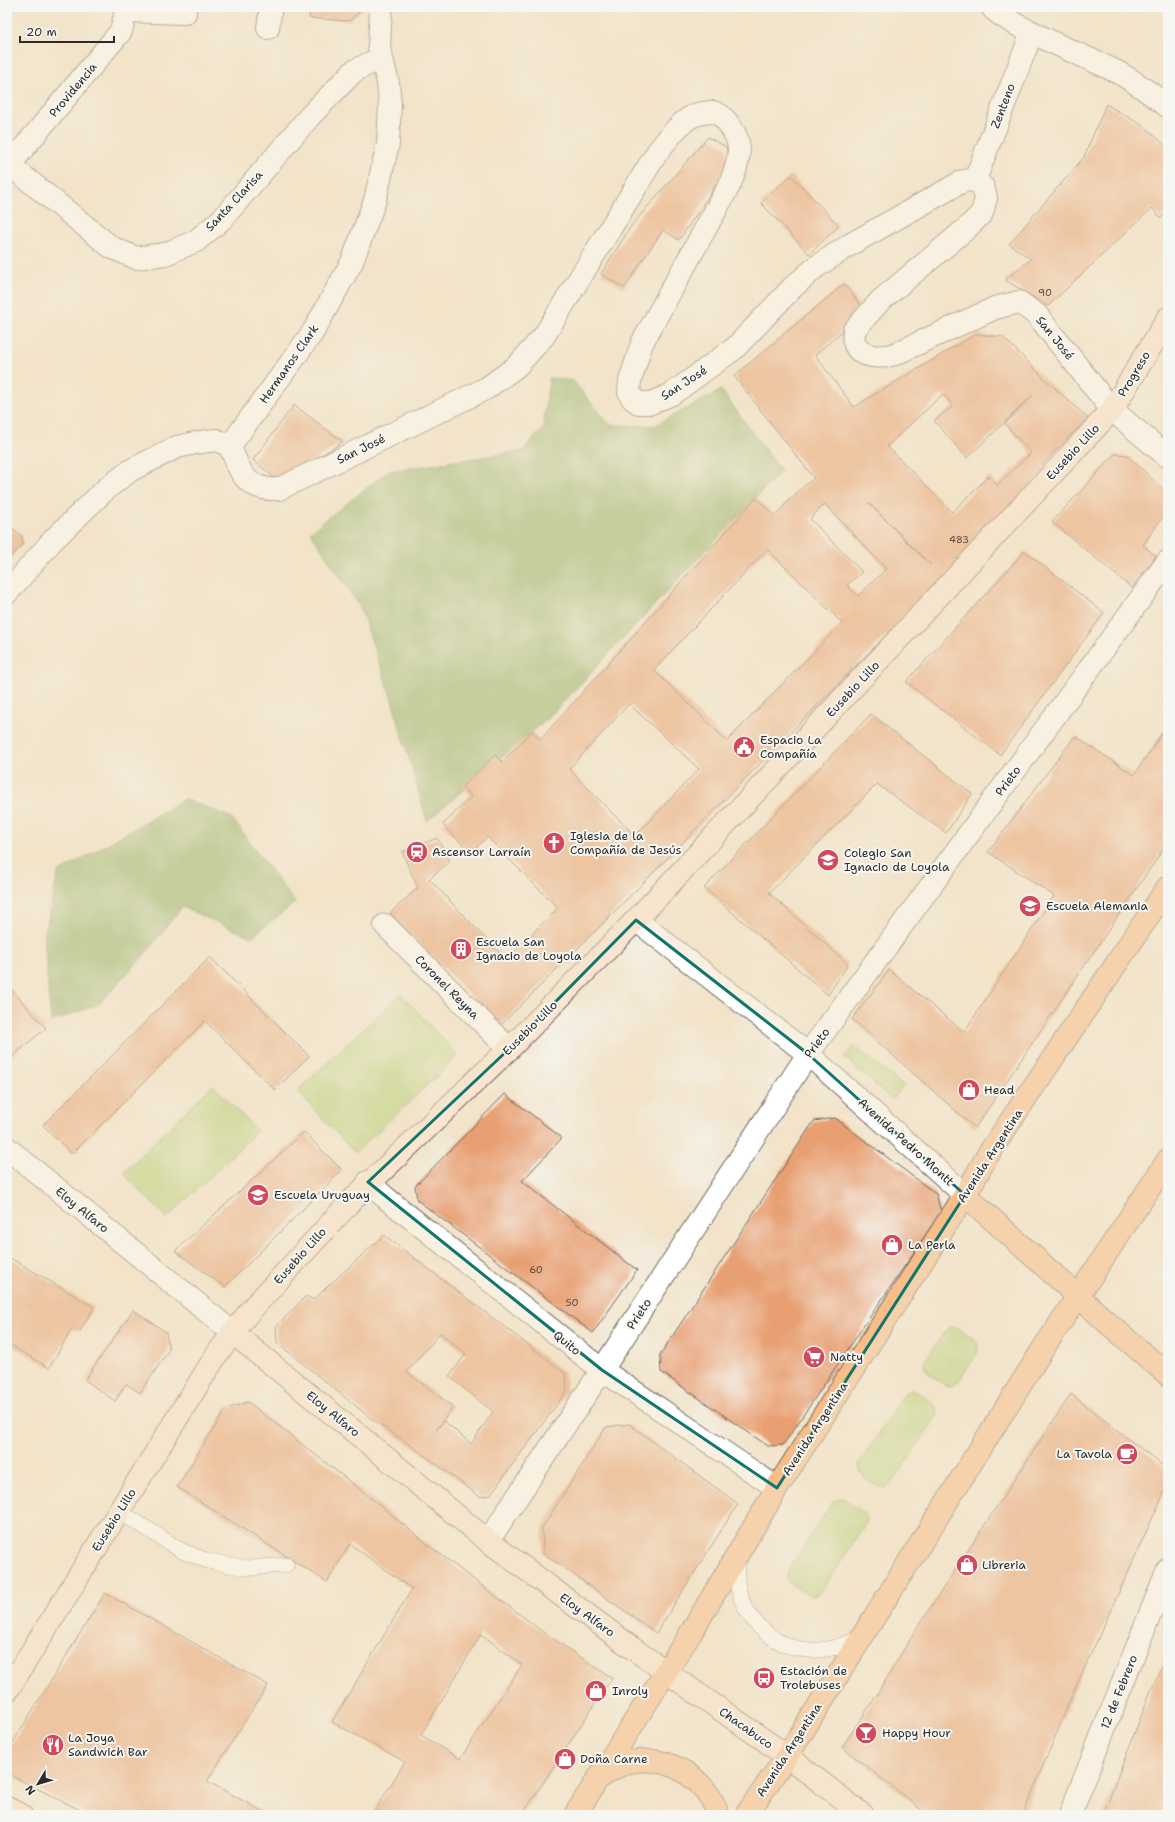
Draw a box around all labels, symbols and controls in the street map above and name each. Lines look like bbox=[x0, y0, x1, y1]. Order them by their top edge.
scale bar bbox=[20, 18, 114, 44]
text: 20 m bbox=[26, 24, 57, 40]
street label: Providencia bbox=[46, 59, 101, 121]
street label: Zenteno bbox=[987, 81, 1019, 131]
street label: Santa Clarisa bbox=[202, 167, 267, 235]
house number: 90 bbox=[1038, 286, 1052, 299]
street label: San José bbox=[1032, 313, 1078, 363]
street label: Hermanos Clark bbox=[256, 321, 322, 407]
street label: Progreso bbox=[1114, 348, 1154, 400]
street label: San José bbox=[658, 362, 710, 404]
street label: Eusebio Lillo bbox=[1043, 420, 1103, 484]
street label: San José bbox=[334, 430, 388, 468]
house number: 483 bbox=[949, 533, 969, 546]
street label: Eusebio Lillo bbox=[823, 657, 883, 721]
place label: Espacio La Compañía bbox=[760, 732, 822, 762]
public building icon: Espacio La Compañía bbox=[731, 734, 757, 760]
street label: Prieto bbox=[992, 763, 1024, 799]
place label: Iglesia de la Compañía de Jesús bbox=[570, 828, 682, 858]
church icon: Iglesia de la Compañía de Jesús bbox=[541, 830, 567, 856]
station icon: Ascensor Larraín bbox=[404, 839, 430, 865]
place label: Ascensor Larraín bbox=[432, 844, 531, 860]
place label: Colegio San Ignacio de Loyola bbox=[844, 845, 950, 875]
school or university icon: Colegio San Ignacio de Loyola bbox=[815, 847, 841, 873]
school or university icon: Escuela Alemania bbox=[1017, 893, 1043, 919]
place label: Escuela Alemania bbox=[1046, 898, 1148, 914]
place label: Escuela San Ignacio de Loyola bbox=[476, 934, 582, 964]
building icon: Escuela San Ignacio de Loyola bbox=[448, 936, 474, 962]
street label: Coronel Reyna bbox=[411, 951, 483, 1023]
street label: Eusebio Lillo bbox=[499, 997, 561, 1059]
street label: Prieto bbox=[801, 1025, 833, 1061]
shop icon: Head bbox=[956, 1077, 982, 1103]
place label: Head bbox=[984, 1082, 1015, 1098]
street label: Avenida Pedro Montt bbox=[854, 1094, 958, 1190]
street label: Avenida Argentina bbox=[954, 1106, 1027, 1206]
school or university icon: Escuela Uruguay bbox=[245, 1182, 271, 1208]
street label: Eloy Alfaro bbox=[52, 1183, 112, 1237]
place label: Escuela Uruguay bbox=[274, 1187, 370, 1203]
street label: Eusebio Lillo bbox=[270, 1224, 330, 1288]
shop icon: La Perla bbox=[879, 1232, 905, 1258]
place label: La Perla bbox=[908, 1237, 956, 1253]
house number: 60 bbox=[529, 1263, 543, 1276]
street label: Prieto bbox=[623, 1295, 655, 1333]
house number: 50 bbox=[565, 1296, 579, 1309]
street label: Quito bbox=[550, 1327, 584, 1359]
supermarket icon: Natty bbox=[801, 1344, 827, 1370]
place label: Natty bbox=[830, 1349, 863, 1365]
street label: Avenida Argentina bbox=[779, 1379, 852, 1479]
street label: Eloy Alfaro bbox=[303, 1387, 363, 1441]
cafe icon: La Tavola bbox=[1114, 1441, 1140, 1467]
place label: La Tavola bbox=[1056, 1446, 1113, 1462]
street label: Eusebio Lillo bbox=[88, 1485, 140, 1555]
shop icon: Libreria bbox=[954, 1552, 980, 1578]
place label: Libreria bbox=[982, 1557, 1027, 1573]
street label: Eloy Alfaro bbox=[556, 1590, 618, 1640]
street label: 12 de Febrero bbox=[1097, 1652, 1141, 1732]
place label: Estación de Trolebuses bbox=[780, 1663, 847, 1693]
bus stop icon: Estación de Trolebuses bbox=[751, 1665, 777, 1691]
shop icon: Inroly bbox=[583, 1678, 609, 1704]
place label: Inroly bbox=[612, 1683, 648, 1699]
street label: Avenida Argentina bbox=[753, 1700, 826, 1800]
street label: Chacabuco bbox=[716, 1704, 776, 1752]
bar icon: Happy Hour bbox=[853, 1720, 879, 1746]
place label: Happy Hour bbox=[882, 1725, 951, 1741]
place label: La Joya Sandwich Bar bbox=[68, 1730, 148, 1760]
restaurant icon: La Joya Sandwich Bar bbox=[40, 1732, 66, 1758]
shop icon: Doña Carne bbox=[552, 1746, 578, 1772]
place label: Doña Carne bbox=[580, 1751, 648, 1767]
north arrow bbox=[18, 1764, 58, 1804]
text: N bbox=[22, 1782, 39, 1798]

